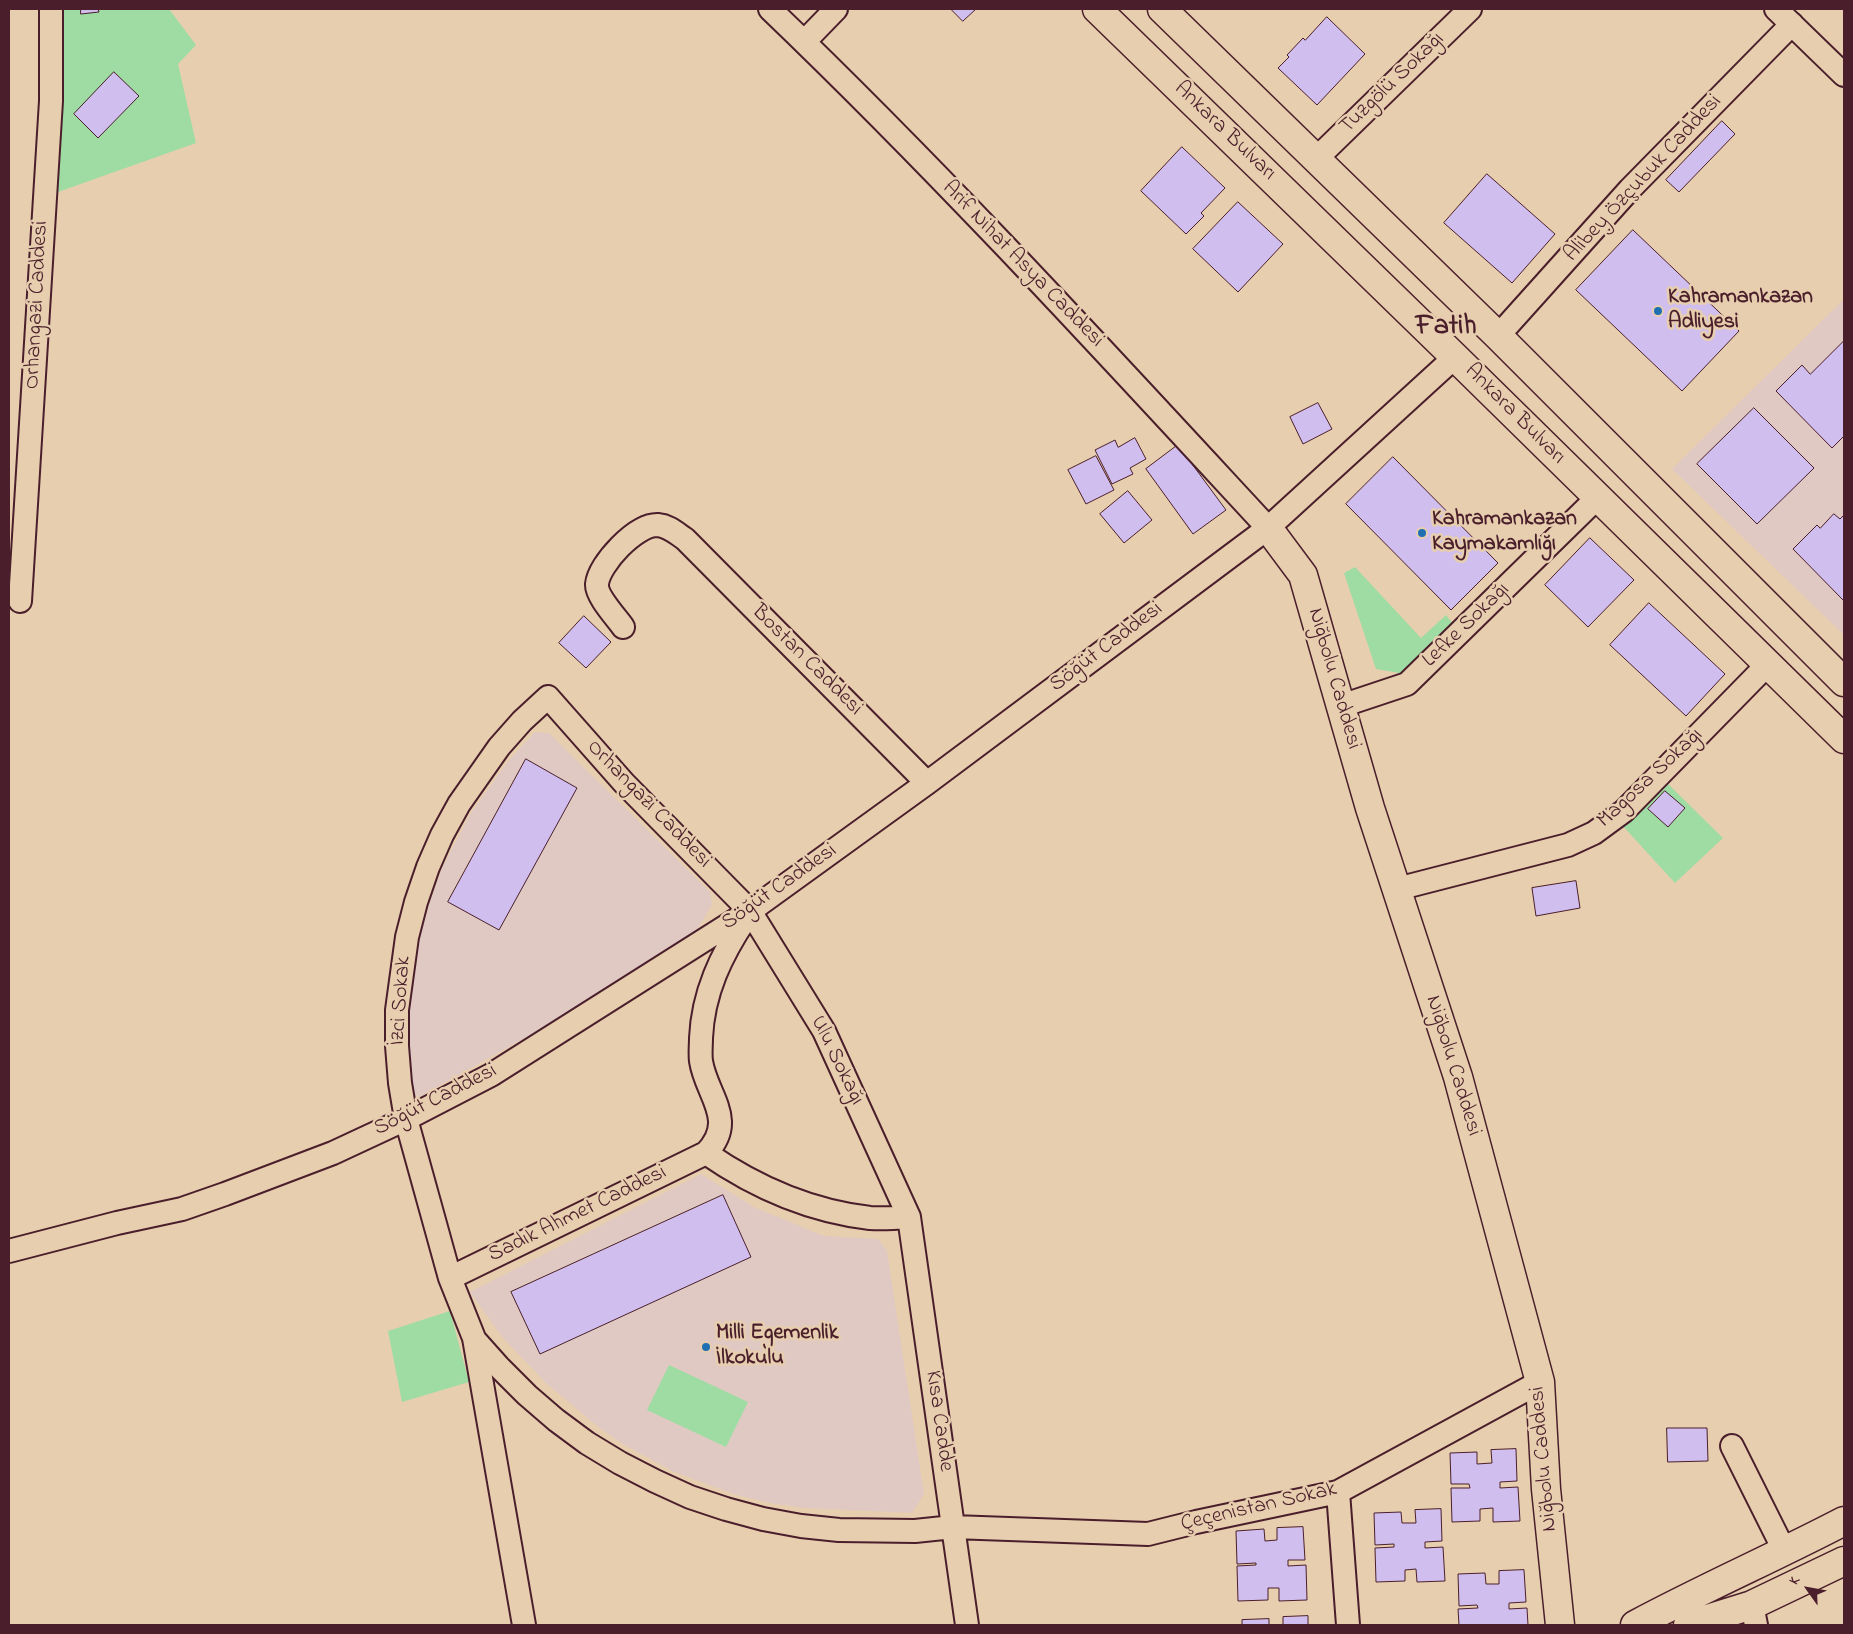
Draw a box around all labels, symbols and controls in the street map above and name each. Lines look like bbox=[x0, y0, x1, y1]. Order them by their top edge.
street label: Tuzgölü Sokağı bbox=[1335, 27, 1451, 141]
street label: Ankara Bulvarı bbox=[1167, 77, 1281, 187]
street label: Alibey Özçubuk Caddesi bbox=[1560, 90, 1728, 268]
street label: Arif Nihat Asya Caddesi bbox=[935, 176, 1109, 354]
street label: Orhangazi Caddesi bbox=[20, 220, 56, 390]
place label: Kahramankazan Adliyesi bbox=[1668, 285, 1813, 336]
marker: Kahramankazan Adliyesi bbox=[1652, 305, 1664, 317]
district label: Fatih bbox=[1415, 311, 1477, 345]
street label: Ankara Bulvarı bbox=[1458, 359, 1570, 471]
place label: Kahramankazan Kaymakamlığı bbox=[1432, 507, 1577, 558]
marker: Kahramankazan Kaymakamlığı bbox=[1416, 527, 1428, 539]
street label: Lefke Sokağı bbox=[1418, 578, 1516, 674]
street label: Söğüt Caddesi bbox=[1045, 597, 1169, 699]
street label: Bostan Caddesi bbox=[745, 600, 867, 722]
street label: Niğbolu Caddesi bbox=[1300, 605, 1366, 753]
street label: Magosa Sokağı bbox=[1592, 723, 1710, 835]
street label: Orhangazi Caddesi bbox=[580, 735, 716, 875]
street label: Söğüt Caddesi bbox=[717, 839, 843, 937]
street label: İzci Sokak bbox=[386, 955, 418, 1047]
street label: Niğbolu Caddesi bbox=[1418, 993, 1486, 1139]
street label: Ulu Sokağı bbox=[803, 1012, 869, 1110]
street label: Söğüt Caddesi bbox=[370, 1059, 502, 1143]
street label: Sadık Ahmet Caddesi bbox=[485, 1160, 671, 1270]
place label: Milli Egemenlik İlkokulu bbox=[716, 1321, 838, 1372]
marker: Milli Egemenlik İlkokulu bbox=[700, 1341, 712, 1353]
street label: Kısa Cadde bbox=[918, 1369, 958, 1473]
street label: Niğbolu Caddesi bbox=[1526, 1385, 1564, 1533]
street label: Çeçenistan Sokak bbox=[1178, 1477, 1340, 1539]
north arrow bbox=[1783, 1564, 1833, 1614]
text: K bbox=[1784, 1572, 1806, 1589]

